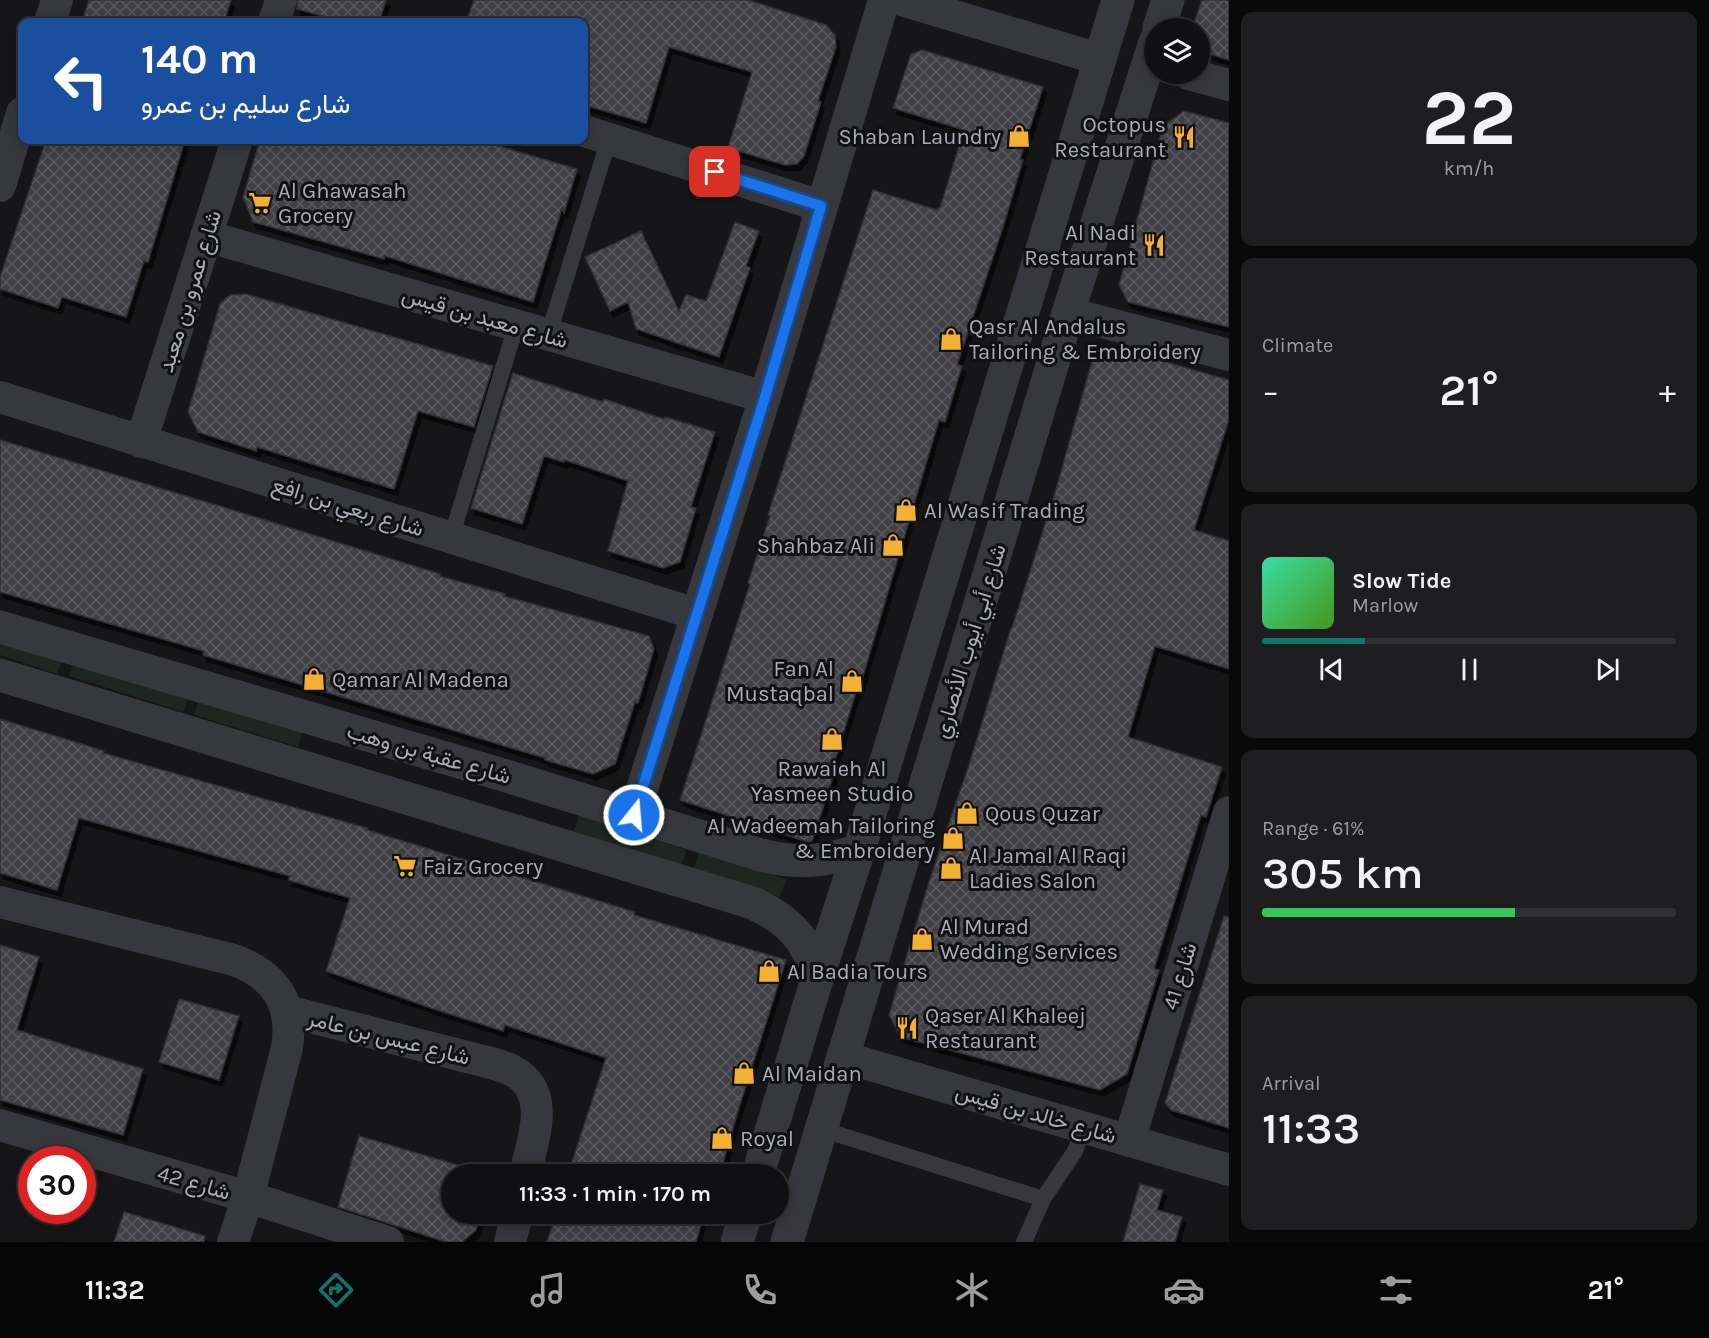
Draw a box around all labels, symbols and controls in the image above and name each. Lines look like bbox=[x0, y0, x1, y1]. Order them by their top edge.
map controls bbox=[1144, 18, 1210, 84]
button: layers bbox=[1144, 18, 1210, 84]
text: 140 m bbox=[141, 34, 258, 84]
icon: left bbox=[42, 42, 120, 120]
text: 22 bbox=[1422, 72, 1516, 164]
text: شارع سليم بن عمرو bbox=[141, 88, 350, 120]
place label: Octopus Restaurant bbox=[1054, 112, 1166, 163]
shop icon: Shaban Laundry bbox=[1006, 123, 1032, 149]
place label: Shaban Laundry bbox=[838, 124, 1001, 150]
restaurant icon: Octopus Restaurant bbox=[1171, 124, 1197, 150]
pin bbox=[689, 146, 740, 197]
icon: arrive bbox=[698, 155, 731, 188]
text: km/h bbox=[1444, 157, 1494, 180]
place label: Al Ghawasah Grocery bbox=[278, 178, 407, 229]
supermarket icon: Al Ghawasah Grocery bbox=[247, 190, 273, 216]
street label: شارع عمرو بن معبد bbox=[153, 207, 228, 376]
place label: Al Nadi Restaurant bbox=[1024, 220, 1136, 271]
restaurant icon: Al Nadi Restaurant bbox=[1141, 232, 1167, 258]
street label: شارع معبد بن قيس bbox=[399, 282, 571, 355]
place label: Qasr Al Andalus Tailoring & Embroidery bbox=[969, 314, 1201, 365]
shop icon: Qasr Al Andalus Tailoring & Embroidery bbox=[938, 326, 964, 352]
text: Climate bbox=[1262, 334, 1333, 357]
text: 21° bbox=[1439, 364, 1499, 416]
text: − bbox=[1262, 372, 1279, 410]
text: + bbox=[1659, 372, 1676, 410]
street label: شارع ربعي بن رافع bbox=[267, 472, 427, 547]
shop icon: Al Wasif Trading bbox=[893, 497, 919, 523]
place label: Al Wasif Trading bbox=[924, 498, 1085, 524]
shop icon: Shahbaz Ali bbox=[880, 532, 906, 558]
place label: Shahbaz Ali bbox=[757, 533, 875, 559]
street label: شارع أبي أيوب الأنصاري bbox=[928, 541, 1017, 743]
text: Slow Tide bbox=[1352, 568, 1452, 594]
text: Marlow bbox=[1352, 594, 1418, 617]
icon: previous bbox=[1315, 653, 1348, 686]
icon: pause bbox=[1453, 653, 1486, 686]
icon: next bbox=[1591, 653, 1624, 686]
place label: Fan Al Mustaqbal bbox=[726, 656, 834, 707]
shop icon: Qamar Al Madena bbox=[301, 666, 327, 692]
place label: Qamar Al Madena bbox=[332, 667, 509, 693]
shop icon: Fan Al Mustaqbal bbox=[839, 668, 865, 694]
street label: شارع عقبة بن وهب bbox=[344, 718, 514, 791]
shop icon: Rawaieh Al Yasmeen Studio bbox=[819, 726, 845, 752]
place label: Rawaieh Al Yasmeen Studio bbox=[751, 756, 913, 807]
position arrow bbox=[602, 783, 666, 847]
shop icon: Qous Quzar bbox=[954, 800, 980, 826]
place label: Qous Quzar bbox=[985, 801, 1100, 827]
place label: Al Wadeemah Tailoring & Embroidery bbox=[707, 813, 936, 864]
text: Range · 61% bbox=[1262, 817, 1365, 840]
shop icon: Al Wadeemah Tailoring & Embroidery bbox=[940, 825, 966, 851]
place label: Al Jamal Al Raqi Ladies Salon bbox=[969, 843, 1127, 894]
text: 305 km bbox=[1262, 847, 1424, 899]
supermarket icon: Faiz Grocery bbox=[392, 853, 418, 879]
place label: Faiz Grocery bbox=[423, 854, 543, 880]
shop icon: Al Jamal Al Raqi Ladies Salon bbox=[938, 855, 964, 881]
place label: Al Murad Wedding Services bbox=[940, 914, 1118, 965]
shop icon: Al Murad Wedding Services bbox=[909, 926, 935, 952]
street label: شارع 41 bbox=[1157, 939, 1203, 1013]
shop icon: Al Badia Tours bbox=[756, 958, 782, 984]
place label: Al Badia Tours bbox=[787, 959, 928, 985]
place label: Qaser Al Khaleej Restaurant bbox=[925, 1003, 1086, 1054]
street label: شارع عبس بن عامر bbox=[304, 1005, 472, 1072]
restaurant icon: Qaser Al Khaleej Restaurant bbox=[894, 1015, 920, 1041]
shop icon: Al Maidan bbox=[731, 1060, 757, 1086]
place label: Al Maidan bbox=[762, 1061, 862, 1087]
text: Arrival bbox=[1262, 1072, 1321, 1095]
street label: شارع خالد بن قيس bbox=[952, 1079, 1119, 1150]
text: 11:33 bbox=[1262, 1102, 1360, 1154]
shop icon: Royal bbox=[709, 1125, 735, 1151]
place label: Royal bbox=[740, 1126, 794, 1152]
speed limit sign: 30 bbox=[18, 1146, 96, 1224]
street label: شارع 42 bbox=[154, 1160, 233, 1207]
text: 11:33 · 1 min · 170 m bbox=[519, 1181, 711, 1207]
icon: directions bbox=[315, 1269, 357, 1311]
icon: music bbox=[527, 1269, 569, 1311]
icon: phone bbox=[739, 1269, 781, 1311]
icon: climate bbox=[951, 1269, 993, 1311]
icon: car bbox=[1163, 1269, 1205, 1311]
icon: filters bbox=[1375, 1269, 1417, 1311]
text: 11:32 bbox=[85, 1274, 145, 1306]
text: 21° bbox=[1587, 1274, 1624, 1306]

